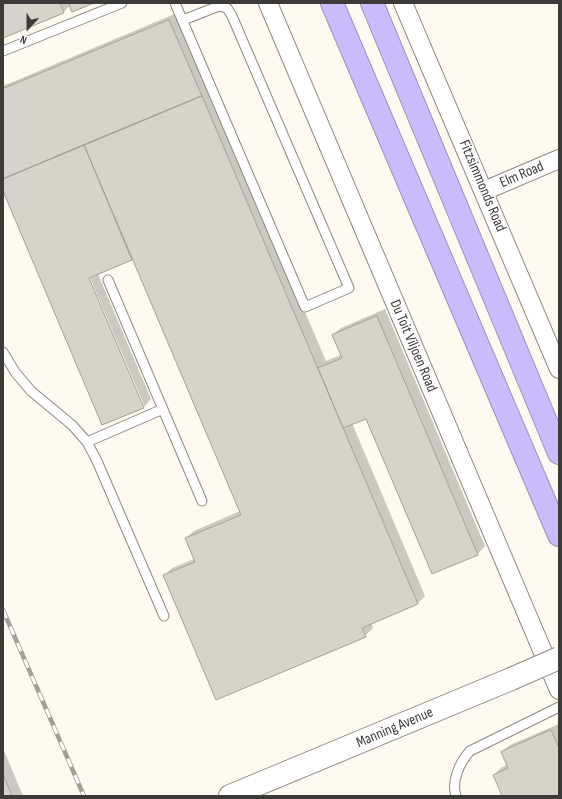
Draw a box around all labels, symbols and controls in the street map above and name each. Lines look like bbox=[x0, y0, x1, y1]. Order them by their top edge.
north arrow bbox=[8, 8, 48, 48]
text: N bbox=[18, 33, 29, 47]
street label: Fitzsimmonds Road bbox=[455, 137, 509, 235]
street label: Elm Road bbox=[497, 158, 547, 192]
street label: Du Toit Viljoen Road bbox=[385, 297, 441, 395]
street label: Manning Avenue bbox=[354, 704, 436, 752]

